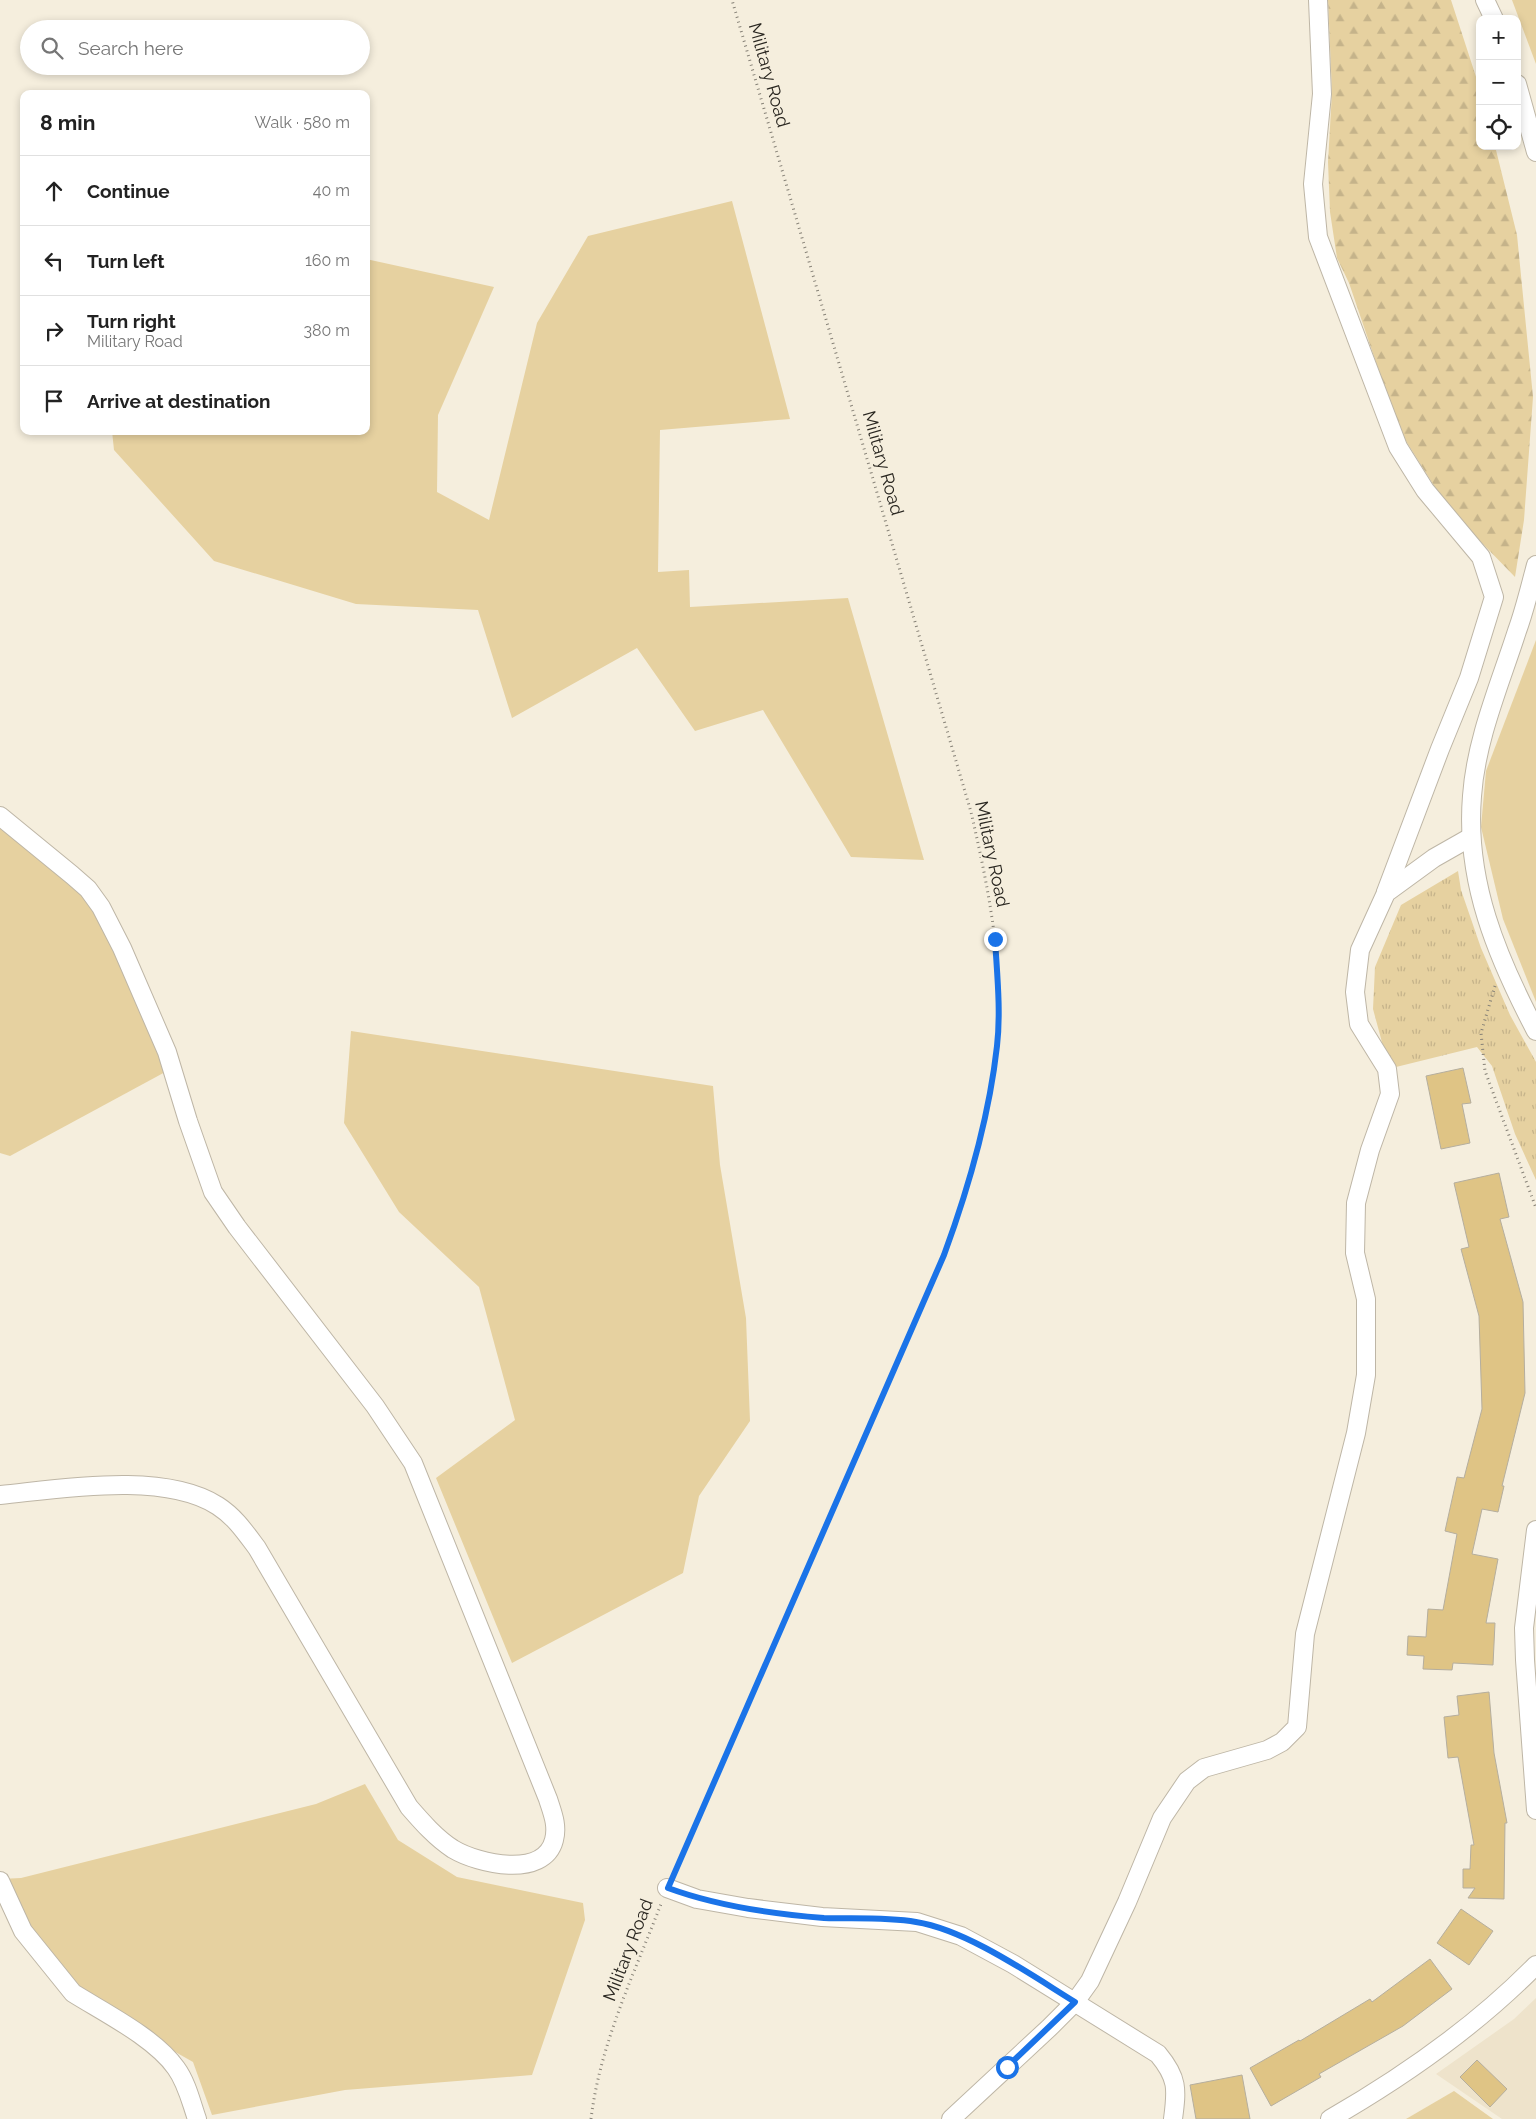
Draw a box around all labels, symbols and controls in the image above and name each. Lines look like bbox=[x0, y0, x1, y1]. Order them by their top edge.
map controls bbox=[1476, 15, 1521, 150]
button: + bbox=[1476, 15, 1521, 60]
search box bbox=[20, 20, 370, 75]
street label: Military Road bbox=[745, 20, 794, 130]
icon: search bbox=[38, 34, 66, 62]
text: Search here bbox=[78, 37, 184, 59]
button: − bbox=[1476, 60, 1521, 105]
button: locate bbox=[1476, 105, 1521, 150]
text: 8 min bbox=[40, 110, 95, 135]
text: Walk · 580 m bbox=[255, 113, 350, 132]
icon: ahead bbox=[40, 177, 68, 205]
text: Continue bbox=[87, 180, 170, 202]
text: 40 m bbox=[313, 181, 350, 200]
icon: left bbox=[40, 247, 68, 275]
text: Turn left bbox=[87, 250, 164, 272]
text: 160 m bbox=[305, 251, 350, 270]
text: Turn right bbox=[87, 310, 176, 332]
icon: right bbox=[40, 317, 68, 345]
text: 380 m bbox=[303, 321, 350, 340]
text: Military Road bbox=[87, 332, 183, 351]
icon: arrive bbox=[40, 387, 68, 415]
text: Arrive at destination bbox=[87, 390, 271, 412]
street label: Military Road bbox=[859, 408, 908, 518]
street label: Military Road bbox=[971, 799, 1014, 909]
route end bbox=[984, 928, 1007, 951]
street label: Military Road bbox=[598, 1896, 657, 2004]
route start bbox=[996, 2056, 1019, 2079]

